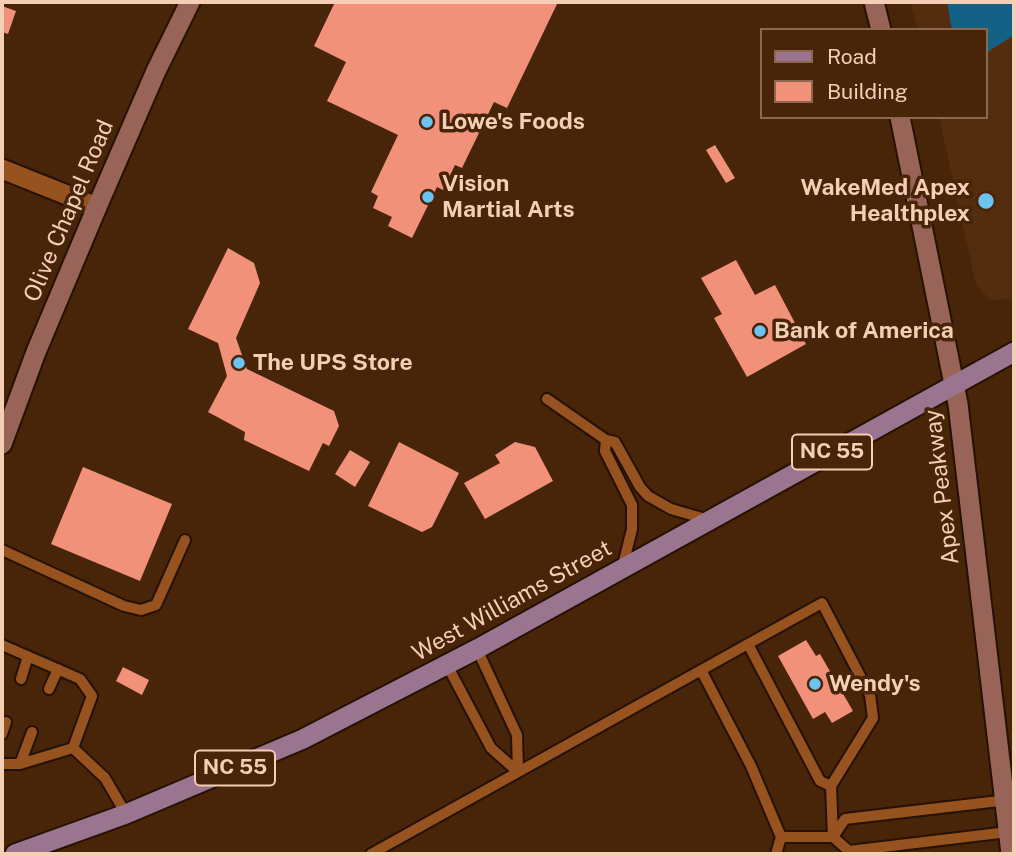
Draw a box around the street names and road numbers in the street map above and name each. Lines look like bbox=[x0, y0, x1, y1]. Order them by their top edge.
street label: Olive Chapel Road bbox=[18, 116, 120, 306]
street label: Apex Peakway bbox=[919, 408, 965, 566]
road number: NC 55 bbox=[792, 434, 872, 470]
street label: West Williams Street bbox=[408, 535, 616, 667]
road number: NC 55 bbox=[195, 750, 275, 786]

